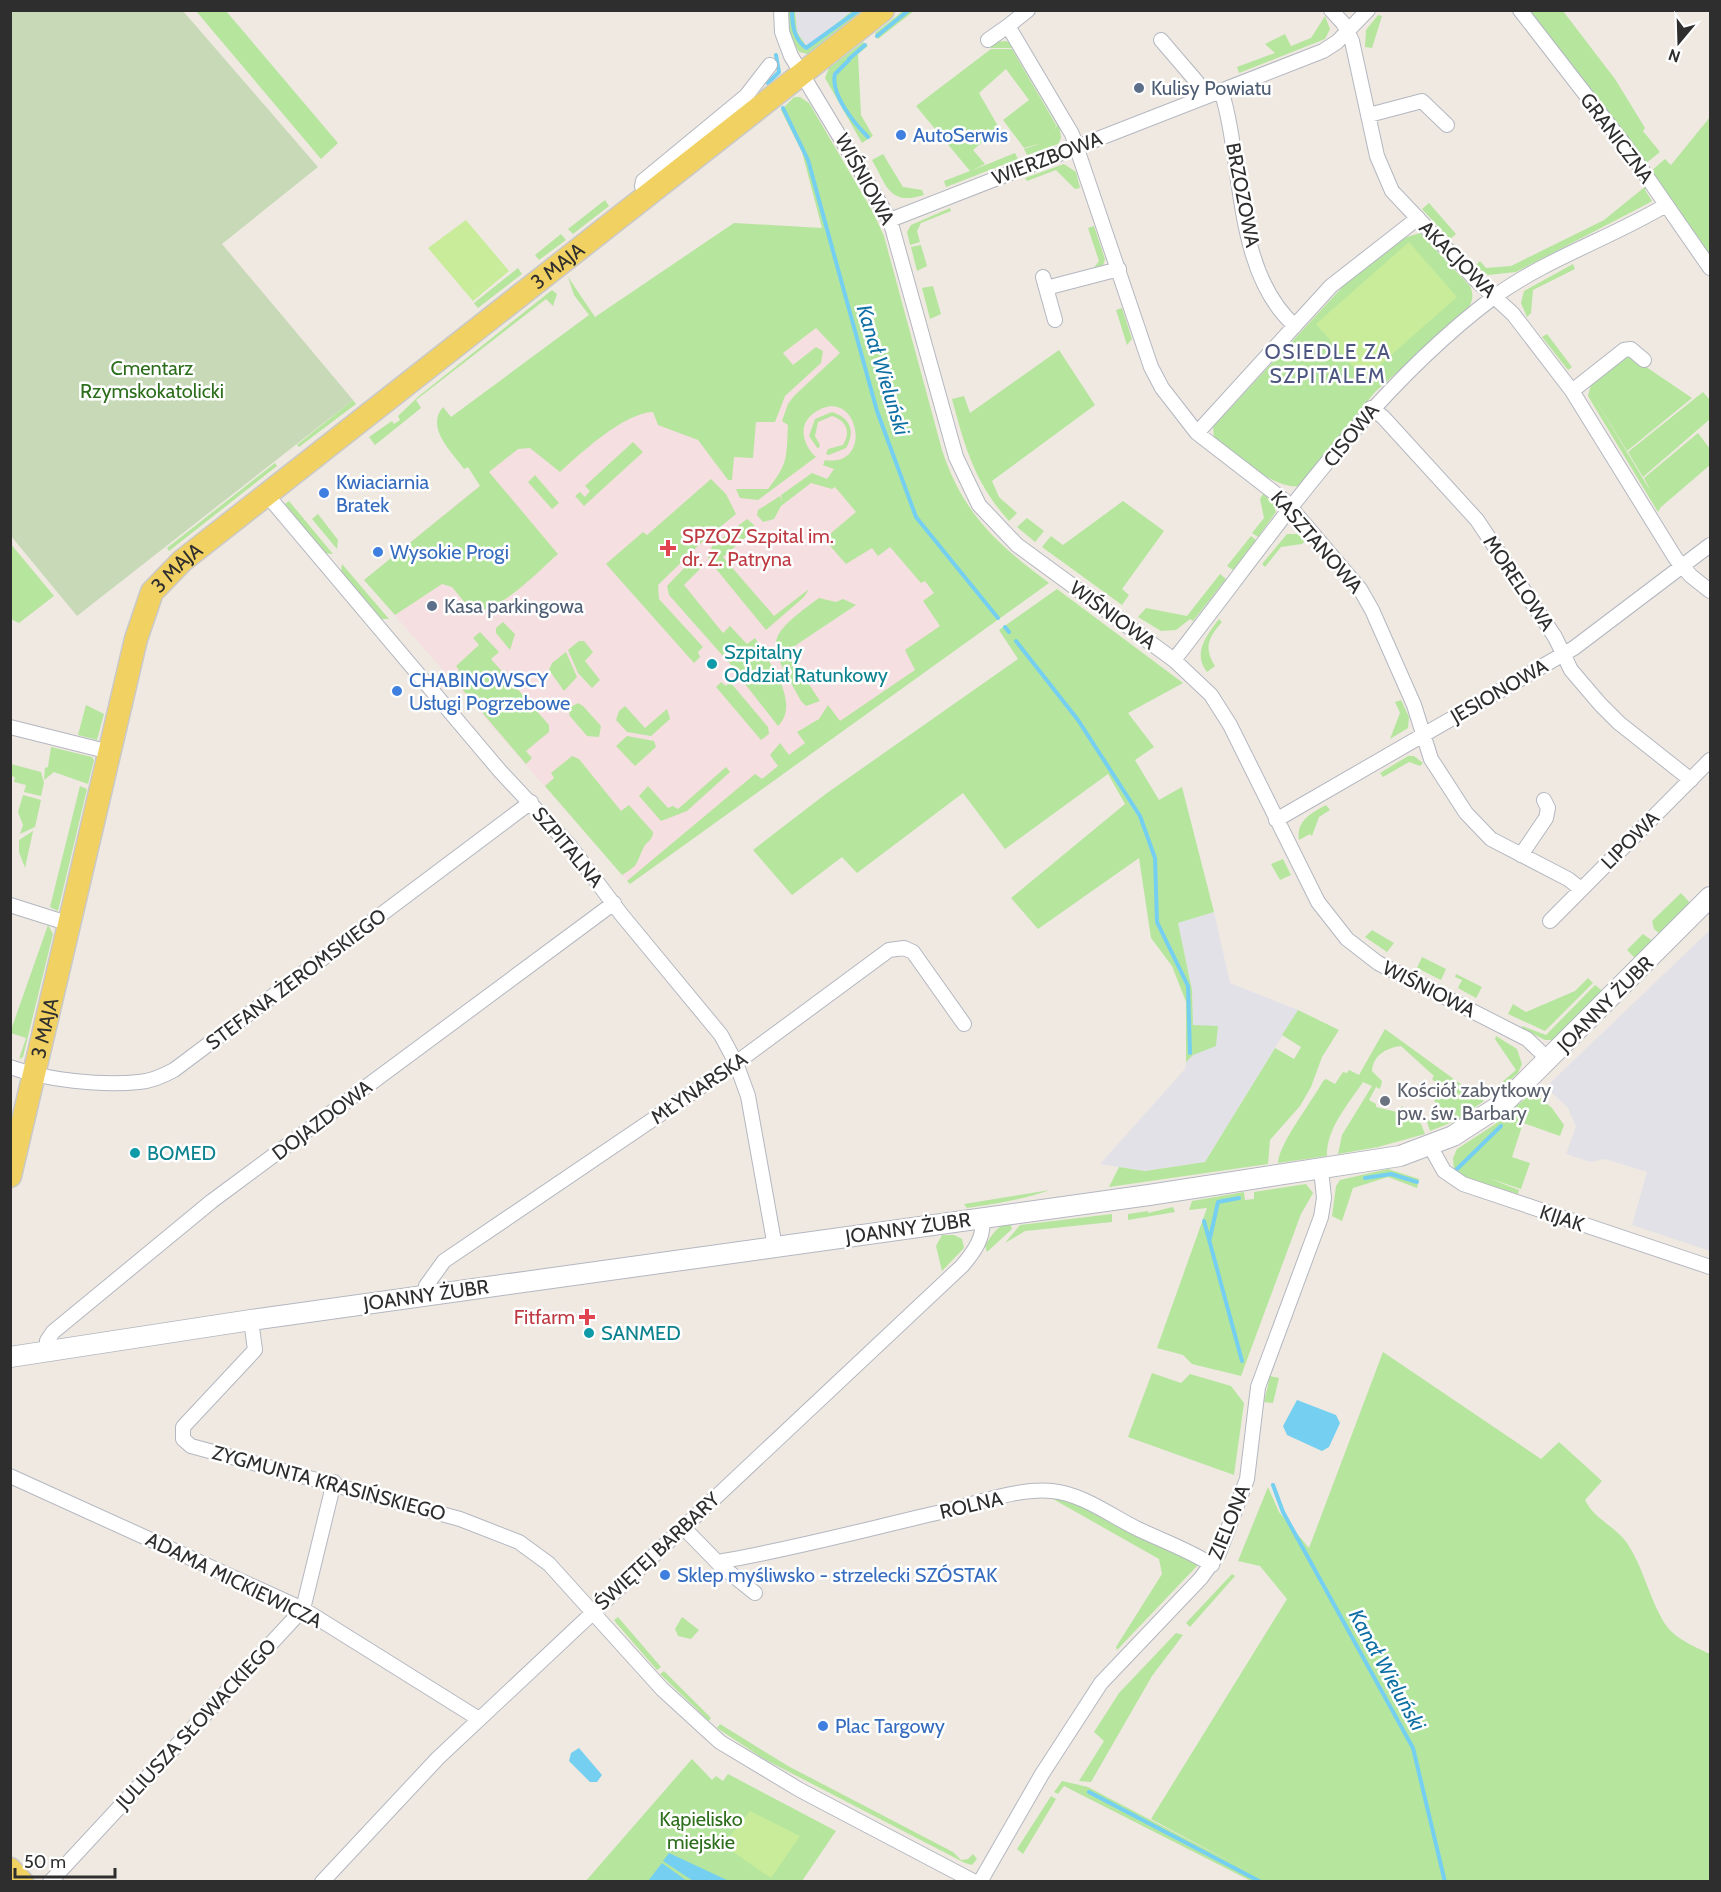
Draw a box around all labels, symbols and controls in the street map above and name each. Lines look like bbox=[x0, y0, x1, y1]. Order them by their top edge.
north arrow bbox=[1649, 12, 1709, 72]
text: N bbox=[1666, 45, 1683, 67]
place label: Kulisy Powiatu bbox=[1151, 76, 1272, 100]
marker: Kulisy Powiatu bbox=[1132, 81, 1146, 95]
street label: GRANICZNA bbox=[1575, 88, 1659, 188]
place label: AutoSerwis bbox=[913, 123, 1008, 147]
street label: WIERZBOWA bbox=[989, 126, 1106, 190]
marker: AutoSerwis bbox=[894, 128, 908, 142]
street label: WIŚNIOWA bbox=[830, 129, 900, 229]
street label: BRZOZOWA bbox=[1221, 141, 1265, 250]
street label: AKACJOWA bbox=[1415, 216, 1502, 303]
street label: 3 MAJA bbox=[526, 237, 590, 294]
water label: Kanał Wieluński bbox=[852, 302, 915, 439]
district label: OSIEDLE ZA SZPITALEM bbox=[1264, 339, 1392, 388]
park label: Cmentarz Rzymskokatolicki bbox=[80, 356, 224, 403]
street label: CISOWA bbox=[1318, 398, 1384, 472]
place label: Kwiaciarnia Bratek bbox=[336, 470, 429, 517]
marker: Kwiaciarnia Bratek bbox=[317, 486, 331, 500]
street label: KASZTANOWA bbox=[1266, 486, 1368, 599]
place label: SPZOZ Szpital im. dr. Z. Patryna bbox=[682, 524, 834, 571]
street label: MORELOWA bbox=[1478, 531, 1560, 636]
street label: 3 MAJA bbox=[146, 537, 207, 597]
marker: SPZOZ Szpital im. dr. Z. Patryna bbox=[659, 539, 677, 557]
place label: Wysokie Progi bbox=[390, 540, 509, 564]
marker: Wysokie Progi bbox=[371, 545, 385, 559]
street label: WIŚNIOWA bbox=[1065, 576, 1161, 655]
place label: Kasa parkingowa bbox=[444, 594, 584, 618]
marker: Kasa parkingowa bbox=[425, 599, 439, 613]
place label: Szpitalny Oddział Ratunkowy bbox=[724, 640, 888, 687]
street label: JESIONOWA bbox=[1445, 653, 1552, 729]
marker: Szpitalny Oddział Ratunkowy bbox=[705, 657, 719, 671]
place label: CHABINOWSCY Usługi Pogrzebowe bbox=[409, 668, 570, 715]
marker: CHABINOWSCY Usługi Pogrzebowe bbox=[390, 684, 404, 698]
street label: SZPITALNA bbox=[527, 802, 609, 893]
street label: LIPOWA bbox=[1596, 805, 1665, 874]
street label: STEFANA ŻEROMSKIEGO bbox=[201, 903, 391, 1055]
street label: JOANNY ŻUBR bbox=[1551, 951, 1658, 1058]
street label: WIŚNIOWA bbox=[1379, 955, 1480, 1023]
street label: 3 MAJA bbox=[26, 995, 64, 1061]
street label: MŁYNARSKA bbox=[646, 1047, 752, 1129]
street label: DOJAZDOWA bbox=[267, 1074, 377, 1165]
place label: Kościół zabytkowy pw. św. Barbary bbox=[1397, 1078, 1551, 1125]
marker: Kościół zabytkowy pw. św. Barbary bbox=[1378, 1094, 1392, 1108]
place label: BOMED bbox=[147, 1141, 216, 1165]
marker: BOMED bbox=[128, 1146, 142, 1160]
street label: KIJAK bbox=[1537, 1200, 1588, 1237]
street label: JOANNY ŻUBR bbox=[843, 1207, 972, 1249]
street label: JOANNY ŻUBR bbox=[361, 1274, 490, 1316]
place label: Fitfarm bbox=[514, 1305, 575, 1329]
marker: Fitfarm bbox=[580, 1310, 594, 1324]
place label: SANMED bbox=[601, 1321, 681, 1345]
marker: SANMED bbox=[582, 1326, 596, 1340]
street label: ZYGMUNTA KRASIŃSKIEGO bbox=[210, 1440, 448, 1526]
street label: ZIELONA bbox=[1203, 1480, 1255, 1563]
street label: ROLNA bbox=[937, 1486, 1005, 1524]
street label: ŚWIĘTEJ BARBARY bbox=[590, 1487, 725, 1615]
street label: ADAMA MICKIEWICZA bbox=[142, 1527, 326, 1633]
place label: Sklep myśliwsko - strzelecki SZÓSTAK bbox=[677, 1563, 998, 1587]
marker: Sklep myśliwsko - strzelecki SZÓSTAK bbox=[658, 1568, 672, 1582]
water label: Kanał Wieluński bbox=[1344, 1605, 1431, 1735]
street label: JULIUSZA SŁOWACKIEGO bbox=[110, 1634, 281, 1815]
place label: Plac Targowy bbox=[835, 1714, 945, 1738]
marker: Plac Targowy bbox=[816, 1719, 830, 1733]
park label: Kąpielisko miejskie bbox=[659, 1807, 743, 1854]
scale bar bbox=[15, 1841, 116, 1879]
text: 50 m bbox=[24, 1851, 66, 1873]

